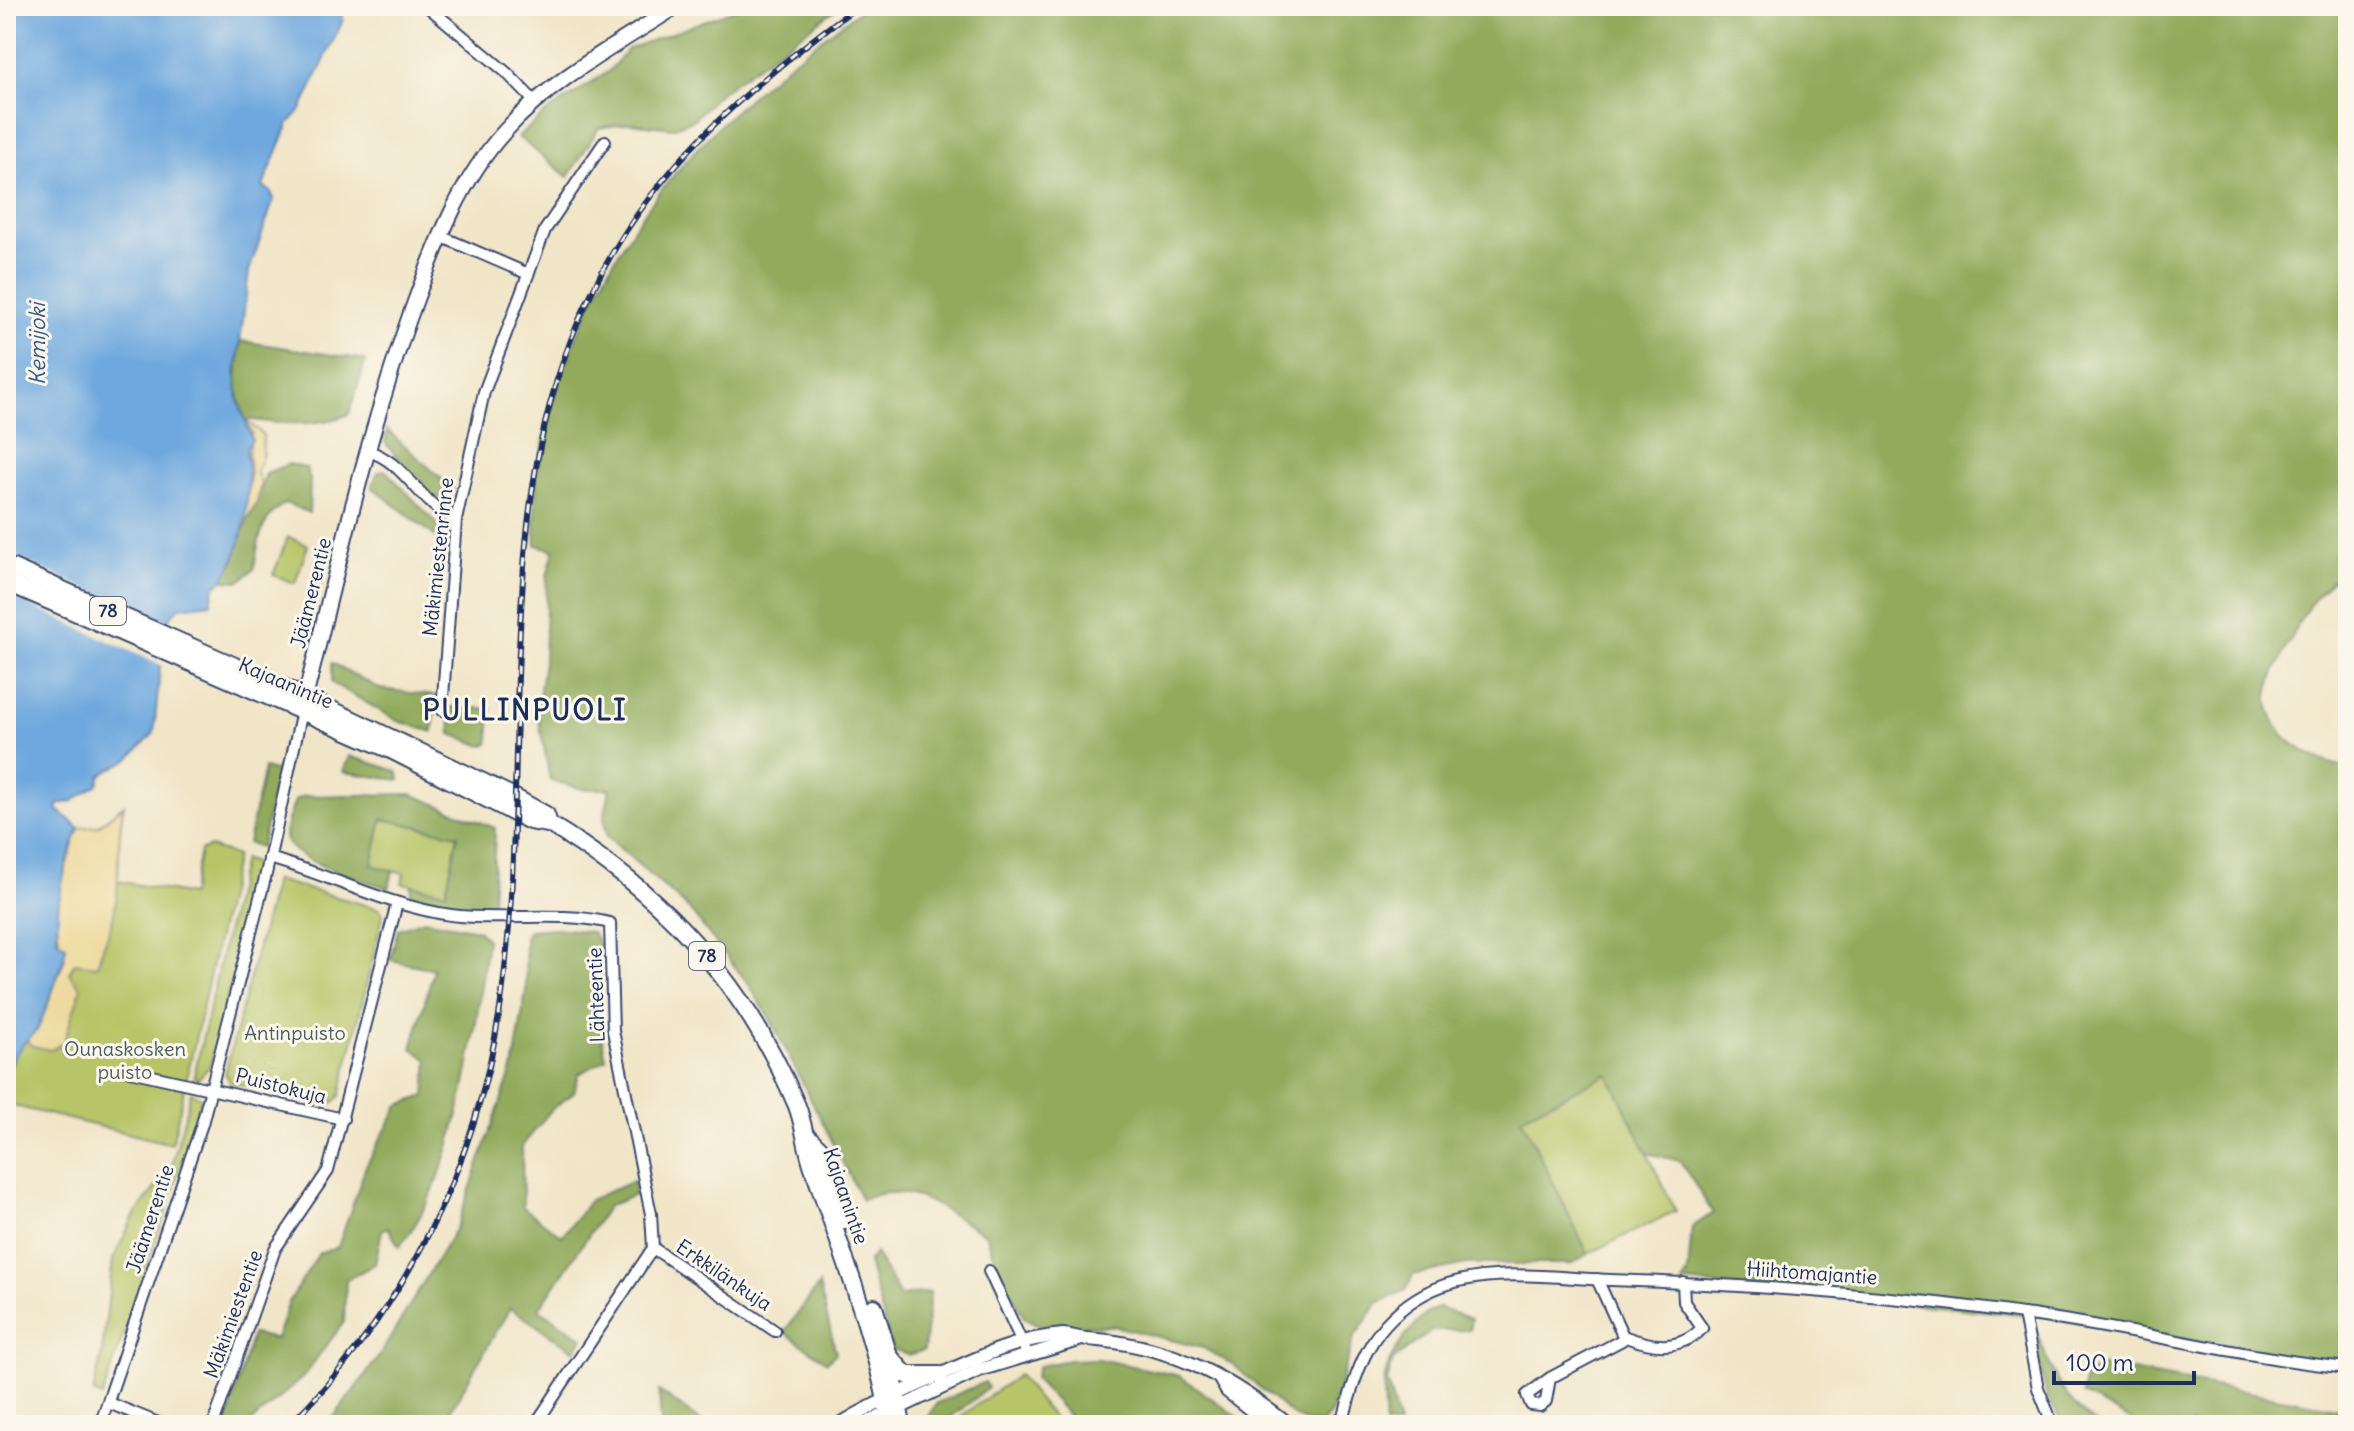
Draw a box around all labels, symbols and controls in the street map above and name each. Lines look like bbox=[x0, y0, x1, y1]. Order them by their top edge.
water label: Kemijoki bbox=[23, 300, 51, 385]
street label: Mäkimiestenrinne bbox=[417, 476, 458, 638]
street label: Jäämerentie bbox=[285, 535, 336, 651]
road number: 78 bbox=[90, 597, 126, 625]
street label: Kajaanintie bbox=[235, 651, 337, 714]
district label: PULLINPUOLI bbox=[422, 692, 628, 728]
road number: 78 bbox=[689, 942, 725, 970]
street label: Lähteentie bbox=[581, 947, 610, 1043]
park label: Antinpuisto bbox=[244, 1020, 346, 1045]
park label: Ounaskosken puisto bbox=[64, 1036, 186, 1084]
street label: Puistokuja bbox=[233, 1062, 329, 1109]
street label: Kajaanintie bbox=[818, 1144, 875, 1247]
street label: Jäämerentie bbox=[120, 1161, 179, 1276]
street label: Erkkilänkuja bbox=[672, 1233, 777, 1316]
street label: Mäkimiestentie bbox=[198, 1246, 267, 1381]
street label: Hiihtomajantie bbox=[1746, 1255, 1878, 1290]
scale bar bbox=[2054, 1335, 2194, 1385]
text: 100 m bbox=[2066, 1347, 2134, 1377]

